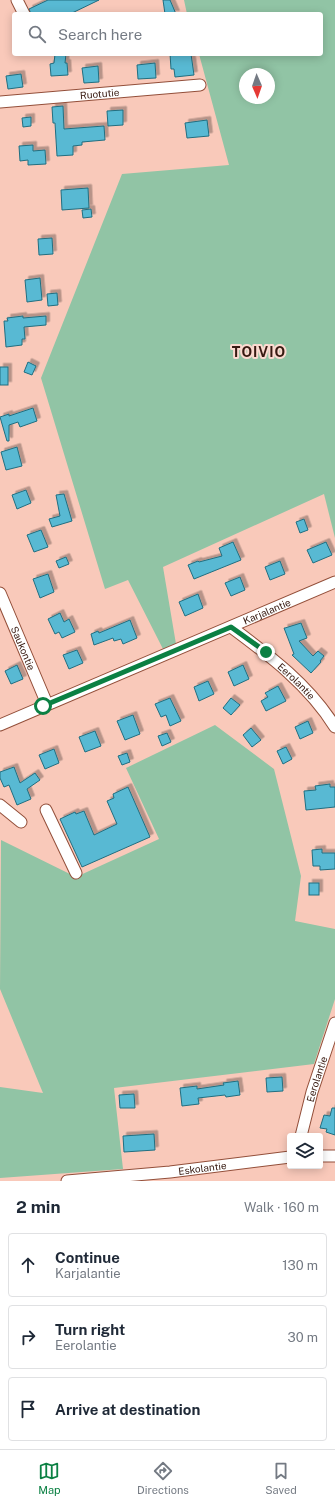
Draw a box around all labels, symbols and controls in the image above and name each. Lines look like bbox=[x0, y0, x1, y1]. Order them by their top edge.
search box bbox=[12, 12, 323, 56]
icon: search bbox=[26, 23, 48, 45]
text: Search here bbox=[58, 26, 142, 43]
north arrow bbox=[239, 68, 275, 104]
street label: Ruotutie bbox=[79, 86, 120, 101]
district label: TOIVIO bbox=[232, 344, 286, 360]
street label: Karjalantie bbox=[241, 596, 293, 627]
street label: Saukontie bbox=[9, 624, 38, 672]
route end bbox=[257, 643, 275, 661]
street label: Eerolantie bbox=[275, 660, 318, 702]
route start bbox=[34, 697, 52, 715]
street label: Eerolantie bbox=[304, 1054, 330, 1103]
map controls bbox=[287, 1133, 323, 1169]
button: layers bbox=[287, 1133, 323, 1169]
street label: Eskolantie bbox=[178, 1159, 227, 1177]
text: 2 min bbox=[16, 1197, 61, 1217]
text: Walk · 160 m bbox=[244, 1200, 319, 1215]
text: Continue bbox=[55, 1249, 120, 1266]
icon: ahead bbox=[17, 1254, 39, 1276]
text: 130 m bbox=[282, 1258, 318, 1273]
text: Karjalantie bbox=[55, 1266, 121, 1281]
text: Turn right bbox=[55, 1321, 125, 1338]
icon: right bbox=[17, 1326, 39, 1348]
text: 30 m bbox=[288, 1330, 318, 1345]
text: Eerolantie bbox=[55, 1338, 117, 1353]
icon: arrive bbox=[17, 1398, 39, 1420]
text: Arrive at destination bbox=[55, 1401, 200, 1418]
tab: Map bbox=[38, 1460, 61, 1496]
tab: Directions bbox=[137, 1460, 189, 1496]
tab: Saved bbox=[265, 1460, 297, 1496]

